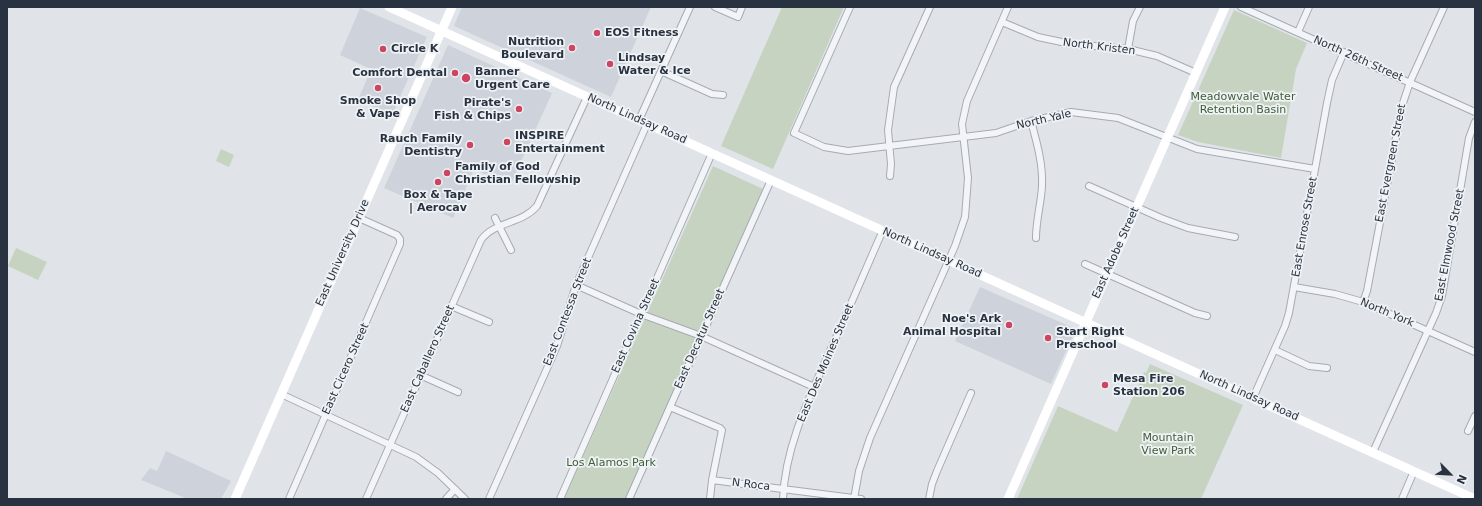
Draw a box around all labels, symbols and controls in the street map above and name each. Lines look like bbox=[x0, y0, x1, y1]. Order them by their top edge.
place label: EOS Fitness bbox=[605, 26, 679, 40]
marker: EOS Fitness bbox=[592, 28, 602, 38]
street label: North 26th Street bbox=[1311, 33, 1405, 85]
place label: Nutrition Boulevard bbox=[501, 35, 564, 61]
street label: North Kristen bbox=[1062, 36, 1136, 58]
place label: Circle K bbox=[391, 42, 438, 56]
marker: Nutrition Boulevard bbox=[567, 43, 577, 53]
marker: Circle K bbox=[378, 44, 388, 54]
place label: Lindsay Water & Ice bbox=[618, 51, 691, 77]
marker: Lindsay Water & Ice bbox=[605, 59, 615, 69]
place label: Banner Urgent Care bbox=[475, 65, 550, 91]
place label: Comfort Dental bbox=[352, 66, 447, 80]
marker: Comfort Dental bbox=[450, 68, 460, 78]
marker: Banner Urgent Care bbox=[460, 72, 472, 84]
marker: Smoke Shop & Vape bbox=[373, 83, 383, 93]
park label: Meadowvale Water Retention Basin bbox=[1191, 90, 1295, 116]
street label: North Lindsay Road bbox=[585, 91, 689, 147]
place label: Smoke Shop & Vape bbox=[340, 94, 416, 120]
place label: Pirate's Fish & Chips bbox=[434, 96, 511, 122]
street label: East Evergreen Street bbox=[1373, 103, 1409, 223]
marker: Pirate's Fish & Chips bbox=[514, 104, 524, 114]
street label: North Yale bbox=[1015, 107, 1073, 133]
place label: INSPIRE Entertainment bbox=[515, 129, 605, 155]
place label: Rauch Family Dentistry bbox=[380, 132, 462, 158]
marker: INSPIRE Entertainment bbox=[502, 137, 512, 147]
marker: Rauch Family Dentistry bbox=[465, 140, 475, 150]
place label: Family of God Christian Fellowship bbox=[455, 160, 581, 186]
marker: Family of God Christian Fellowship bbox=[442, 168, 452, 178]
street label: East Enrose Street bbox=[1290, 176, 1320, 278]
marker: Box & Tape | Aerocav bbox=[433, 177, 443, 187]
place label: Box & Tape | Aerocav bbox=[403, 188, 473, 214]
street label: East Elmwood Street bbox=[1433, 188, 1467, 302]
street label: East University Drive bbox=[313, 198, 373, 308]
street label: East Adobe Street bbox=[1090, 205, 1142, 301]
street label: North Lindsay Road bbox=[880, 225, 984, 281]
street label: East Contessa Street bbox=[541, 256, 595, 368]
street label: East Covina Street bbox=[609, 277, 663, 375]
street label: East Decatur Street bbox=[672, 287, 728, 391]
street label: North York bbox=[1358, 296, 1416, 330]
street label: East Des Moines Street bbox=[795, 302, 857, 424]
street label: East Caballero Street bbox=[398, 303, 458, 415]
place label: Noe's Ark Animal Hospital bbox=[903, 312, 1001, 338]
marker: Noe's Ark Animal Hospital bbox=[1004, 320, 1014, 330]
street label: East Cicero Street bbox=[320, 321, 372, 417]
place label: Start Right Preschool bbox=[1056, 325, 1124, 351]
marker: Start Right Preschool bbox=[1043, 333, 1053, 343]
street label: North Lindsay Road bbox=[1197, 368, 1301, 424]
place label: Mesa Fire Station 206 bbox=[1113, 372, 1185, 398]
marker: Mesa Fire Station 206 bbox=[1100, 380, 1110, 390]
park label: Mountain View Park bbox=[1141, 431, 1195, 457]
north arrow bbox=[1430, 454, 1470, 494]
park label: Los Alamos Park bbox=[566, 456, 656, 470]
text: N bbox=[1454, 472, 1469, 486]
street label: N Roca bbox=[731, 476, 771, 494]

